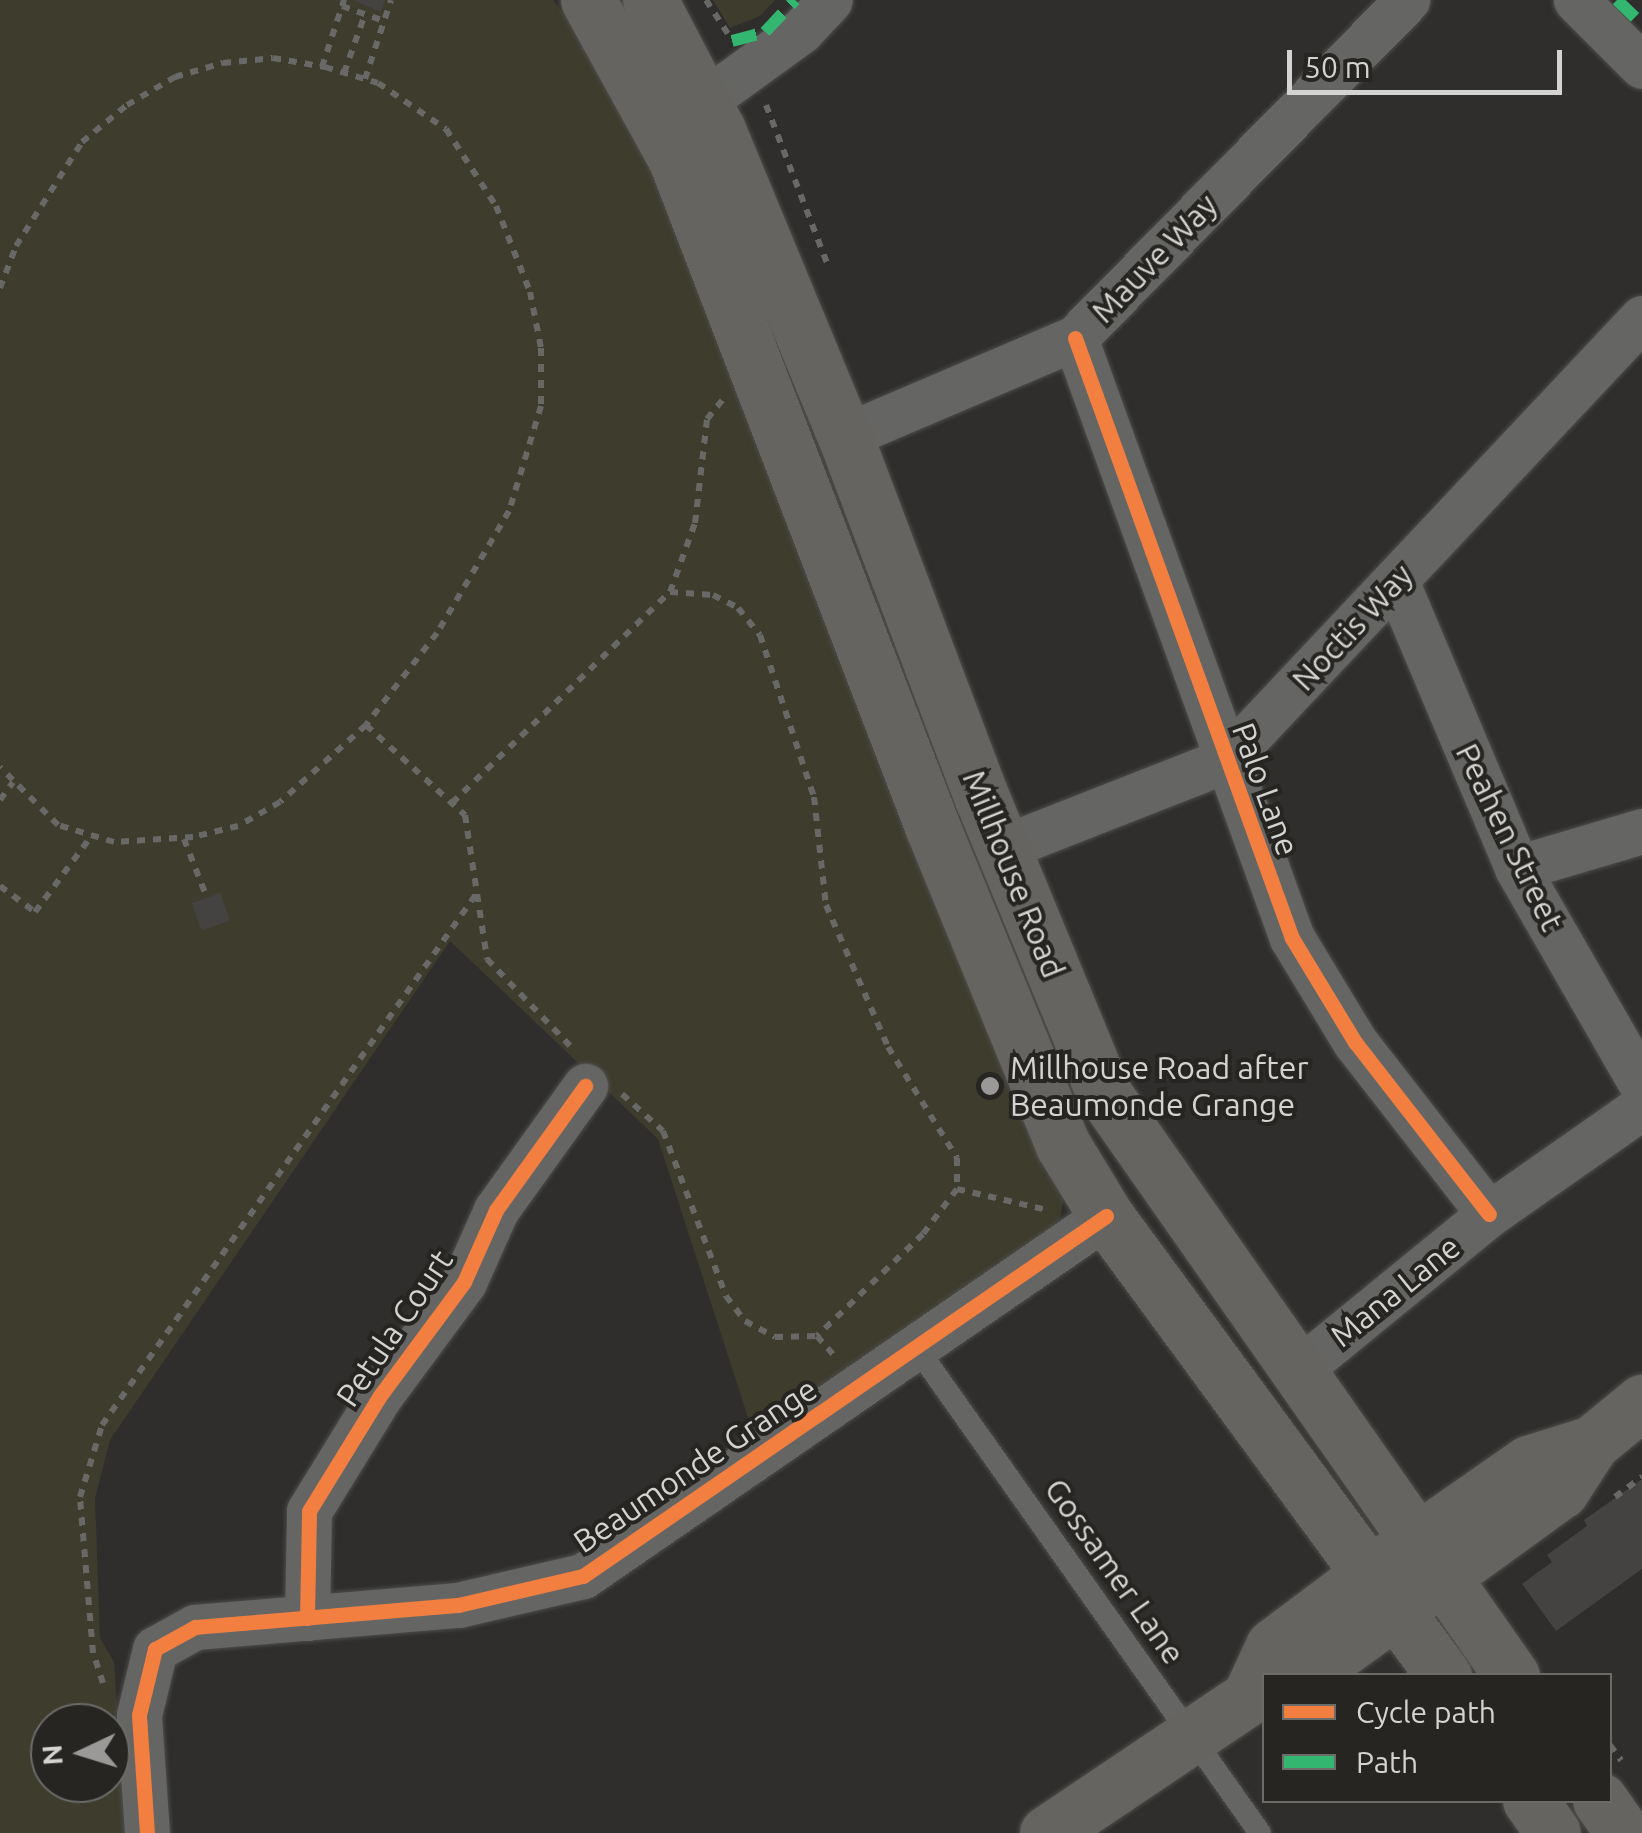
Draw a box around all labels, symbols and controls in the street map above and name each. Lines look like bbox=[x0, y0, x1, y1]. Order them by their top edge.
scale bar bbox=[1292, 30, 1567, 92]
text: 50 m bbox=[1304, 50, 1371, 84]
street label: Mauve Way bbox=[1083, 186, 1225, 330]
street label: Noctis Way bbox=[1284, 556, 1420, 698]
street label: Palo Lane bbox=[1224, 717, 1308, 861]
street label: Peahen Street bbox=[1448, 737, 1572, 937]
street label: Millhouse Road bbox=[955, 765, 1073, 983]
place label: Millhouse Road after Beaumonde Grange bbox=[1010, 1049, 1309, 1124]
marker: Millhouse Road after Beaumonde Grange bbox=[979, 1075, 1001, 1097]
street label: Mana Lane bbox=[1323, 1227, 1467, 1355]
street label: Petula Court bbox=[328, 1242, 460, 1414]
street label: Beaumonde Grange bbox=[566, 1369, 824, 1561]
street label: Gossamer Lane bbox=[1037, 1471, 1193, 1671]
legend bbox=[1262, 1673, 1612, 1803]
text: Cycle path bbox=[1356, 1695, 1496, 1729]
north arrow bbox=[30, 1703, 130, 1803]
text: N bbox=[35, 1743, 68, 1766]
text: Path bbox=[1356, 1745, 1418, 1779]

